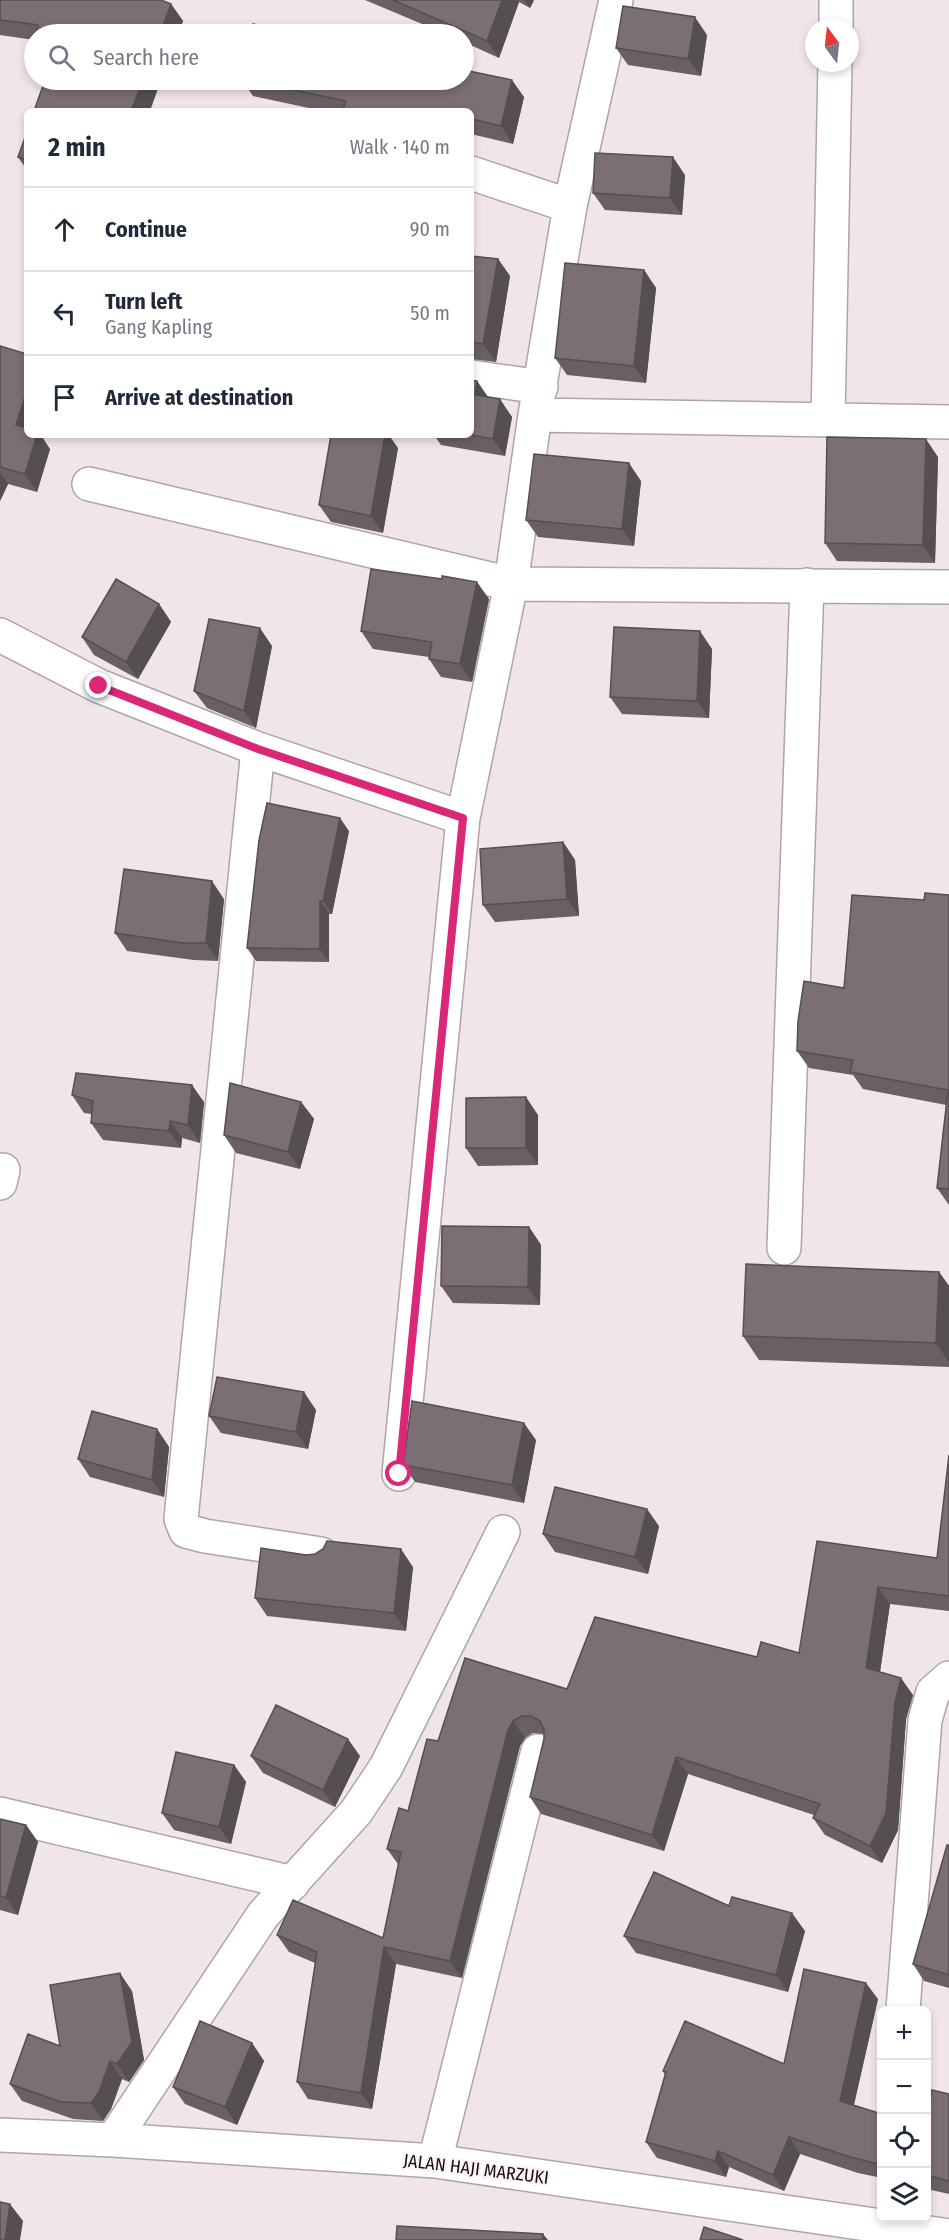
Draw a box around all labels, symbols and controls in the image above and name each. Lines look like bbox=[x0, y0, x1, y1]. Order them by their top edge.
north arrow bbox=[805, 18, 859, 72]
search box bbox=[24, 24, 474, 90]
icon: search bbox=[45, 41, 78, 74]
text: Search here bbox=[93, 44, 199, 71]
text: 2 min bbox=[48, 132, 106, 163]
text: Walk · 140 m bbox=[350, 135, 450, 159]
icon: ahead bbox=[48, 213, 81, 246]
text: Continue bbox=[105, 216, 187, 243]
text: 90 m bbox=[410, 217, 450, 241]
text: Turn left bbox=[105, 288, 183, 315]
icon: left bbox=[48, 297, 81, 330]
text: 50 m bbox=[410, 301, 450, 325]
text: Gang Kapling bbox=[105, 315, 212, 339]
icon: arrive bbox=[48, 381, 81, 414]
text: Arrive at destination bbox=[105, 384, 293, 411]
route end bbox=[85, 672, 111, 698]
route start bbox=[385, 1460, 411, 1486]
map controls bbox=[877, 2006, 931, 2222]
button: + bbox=[877, 2006, 931, 2060]
button: − bbox=[877, 2060, 931, 2114]
button: locate bbox=[877, 2114, 931, 2168]
street label: JALAN HAJI MARZUKI bbox=[402, 2149, 550, 2189]
button: layers bbox=[877, 2168, 931, 2222]

